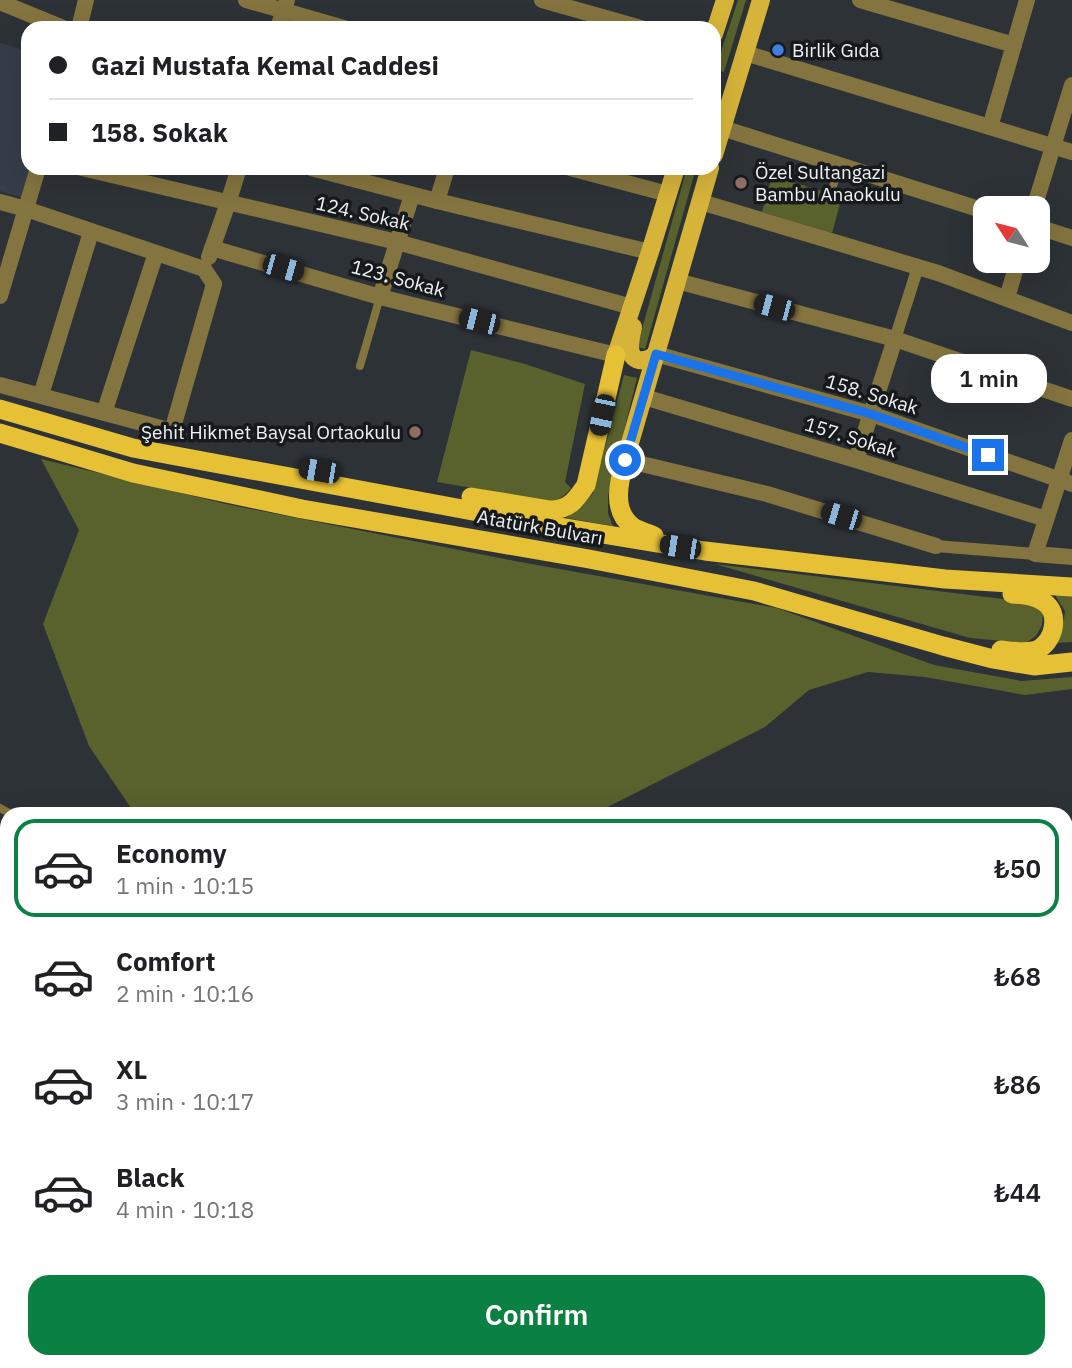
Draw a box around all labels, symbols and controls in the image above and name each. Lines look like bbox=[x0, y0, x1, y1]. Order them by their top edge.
place label: Birlik Gıda bbox=[792, 38, 880, 62]
marker: Birlik Gıda bbox=[770, 42, 786, 58]
text: Gazi Mustafa Kemal Caddesi bbox=[91, 48, 439, 82]
text: 158. Sokak bbox=[91, 115, 228, 149]
place label: Özel Sultangazi Bambu Anaokulu bbox=[755, 160, 901, 206]
marker: Özel Sultangazi Bambu Anaokulu bbox=[733, 175, 749, 191]
street label: 124. Sokak bbox=[314, 191, 412, 235]
north arrow bbox=[973, 196, 1050, 273]
map controls bbox=[973, 196, 1050, 273]
car bbox=[260, 252, 307, 284]
street label: 123. Sokak bbox=[349, 254, 447, 302]
car bbox=[751, 291, 798, 323]
car bbox=[457, 306, 502, 336]
callout: 1 min bbox=[930, 354, 1046, 402]
text: 1 min bbox=[959, 363, 1019, 393]
street label: 158. Sokak bbox=[823, 369, 921, 419]
car bbox=[588, 392, 617, 438]
street label: 157. Sokak bbox=[802, 412, 900, 462]
place label: Şehit Hikmet Baysal Ortaokulu bbox=[141, 420, 401, 444]
marker: Şehit Hikmet Baysal Ortaokulu bbox=[407, 424, 423, 440]
route end bbox=[972, 439, 1004, 471]
route start bbox=[609, 444, 641, 476]
car bbox=[297, 457, 342, 485]
car bbox=[818, 500, 865, 532]
street label: Atatürk Bulvarı bbox=[475, 504, 605, 550]
car bbox=[658, 533, 703, 561]
text: Economy bbox=[116, 836, 227, 870]
icon: car bbox=[32, 837, 95, 900]
text: ₺50 bbox=[994, 851, 1041, 885]
text: 1 min · 10:15 bbox=[116, 870, 254, 900]
text: Comfort bbox=[116, 944, 215, 978]
icon: car bbox=[32, 945, 95, 1008]
text: ₺68 bbox=[994, 959, 1041, 993]
text: 2 min · 10:16 bbox=[116, 978, 254, 1008]
text: XL bbox=[116, 1052, 147, 1086]
icon: car bbox=[32, 1053, 95, 1116]
text: ₺86 bbox=[994, 1067, 1041, 1101]
text: 3 min · 10:17 bbox=[116, 1086, 254, 1116]
text: Black bbox=[116, 1160, 184, 1194]
icon: car bbox=[32, 1161, 95, 1224]
text: ₺44 bbox=[994, 1175, 1041, 1209]
text: 4 min · 10:18 bbox=[116, 1194, 254, 1224]
button: Confirm bbox=[28, 1275, 1045, 1355]

